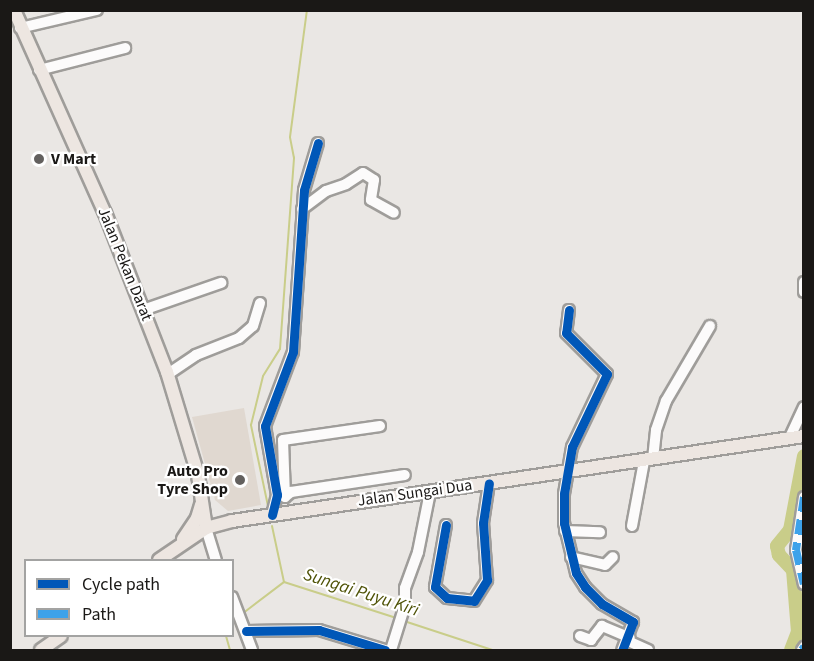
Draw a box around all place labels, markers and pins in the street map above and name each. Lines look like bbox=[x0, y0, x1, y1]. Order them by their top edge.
place label: V Mart bbox=[51, 149, 96, 169]
marker: V Mart bbox=[32, 152, 46, 166]
place label: Auto Pro Tyre Shop bbox=[157, 461, 228, 499]
marker: Auto Pro Tyre Shop bbox=[233, 473, 247, 487]

